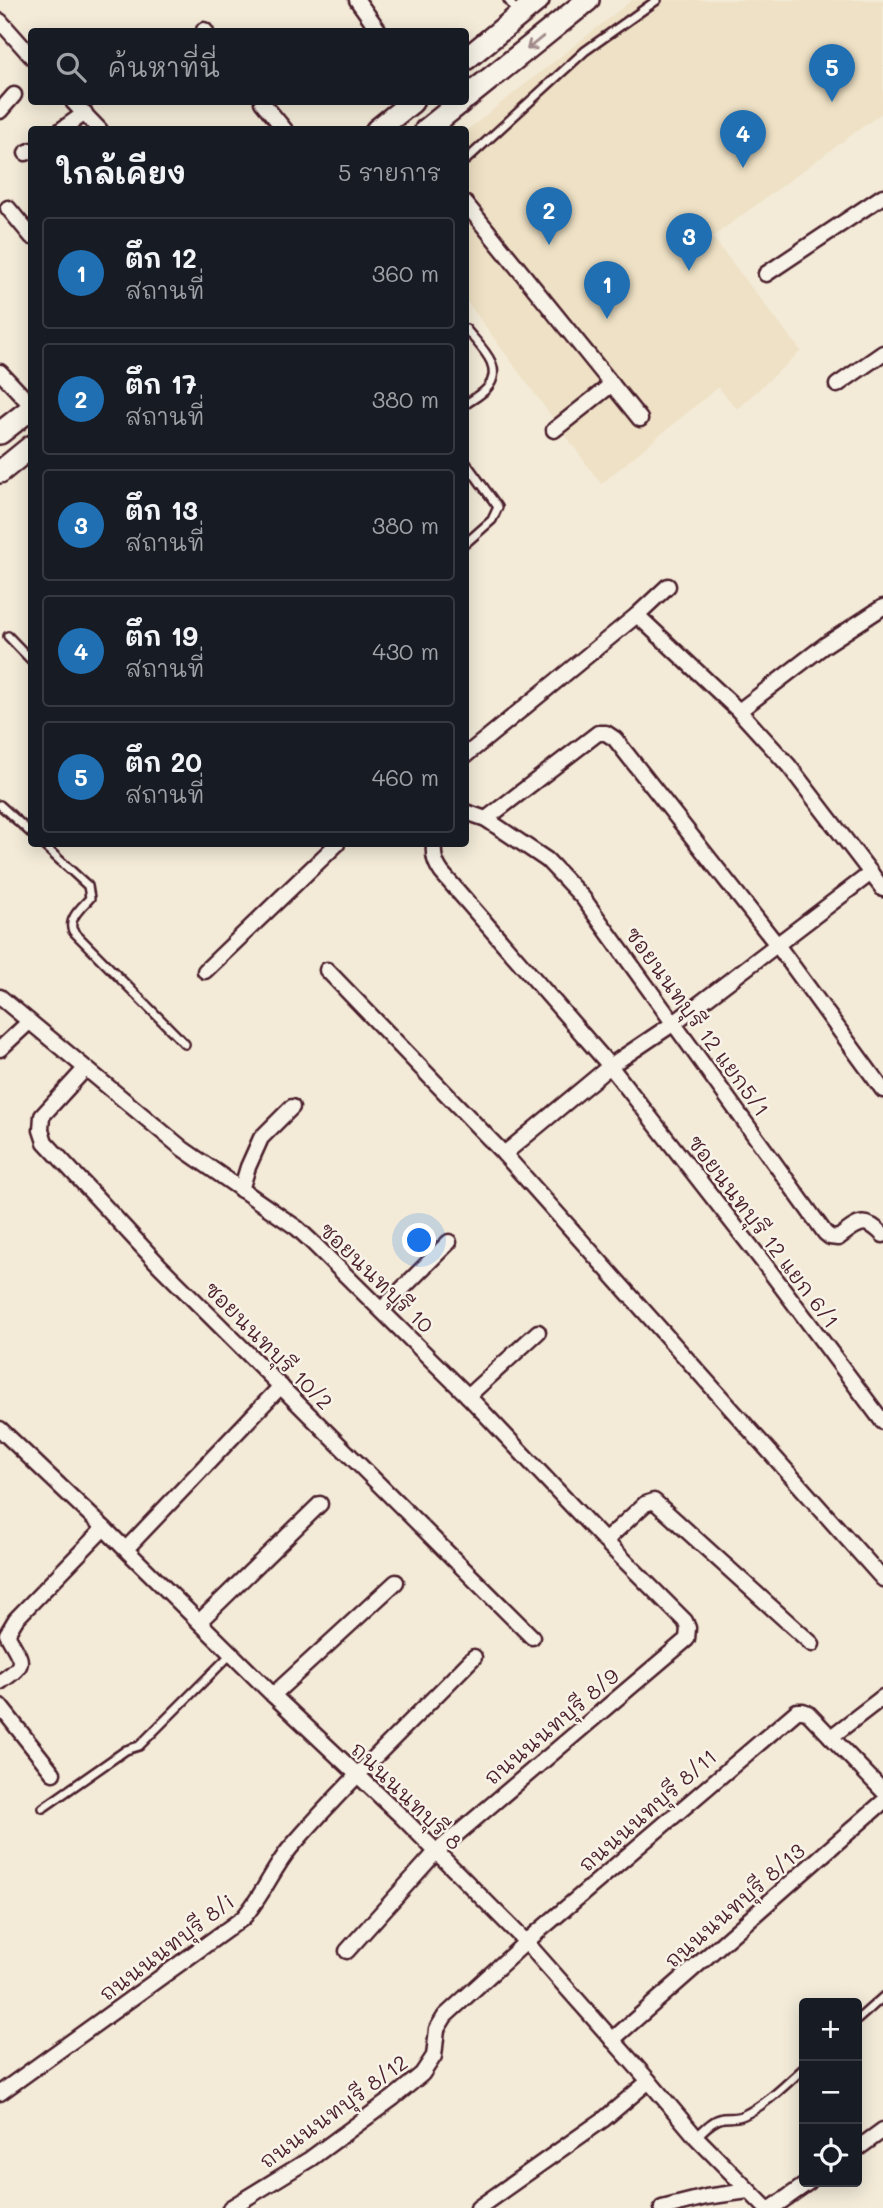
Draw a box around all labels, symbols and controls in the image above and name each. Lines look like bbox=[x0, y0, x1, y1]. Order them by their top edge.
search box bbox=[28, 28, 469, 105]
one-way arrow bbox=[526, 35, 544, 50]
pin: 5 bbox=[809, 44, 855, 102]
icon: search bbox=[52, 48, 90, 86]
text: ค้นหาที่นี่ bbox=[108, 50, 220, 84]
pin: 4 bbox=[720, 110, 766, 168]
text: ใกล้เคียง bbox=[56, 152, 186, 192]
text: 5 รายการ bbox=[338, 157, 441, 187]
pin: 2 bbox=[526, 187, 572, 245]
pin: 3 bbox=[666, 213, 712, 271]
text: ตึก 12 bbox=[125, 241, 197, 275]
text: 1 bbox=[76, 258, 86, 288]
text: 360 m bbox=[372, 258, 439, 288]
pin: 1 bbox=[584, 261, 630, 319]
text: สถานที่ bbox=[125, 275, 204, 305]
text: ตึก 17 bbox=[125, 367, 197, 401]
text: 2 bbox=[75, 384, 87, 414]
text: 380 m bbox=[372, 384, 439, 414]
text: สถานที่ bbox=[125, 401, 204, 431]
text: ตึก 13 bbox=[125, 493, 198, 527]
text: 3 bbox=[74, 510, 88, 540]
text: 380 m bbox=[372, 510, 439, 540]
text: สถานที่ bbox=[125, 527, 204, 557]
text: ตึก 19 bbox=[125, 619, 198, 653]
text: 4 bbox=[74, 636, 88, 666]
text: 430 m bbox=[372, 636, 439, 666]
text: สถานที่ bbox=[125, 653, 204, 683]
text: ตึก 20 bbox=[125, 745, 202, 779]
text: 5 bbox=[74, 762, 88, 792]
text: 460 m bbox=[372, 762, 439, 792]
text: สถานที่ bbox=[125, 779, 204, 809]
street label: ซอยนนทบุรี 12 แยก5/1 bbox=[617, 921, 776, 1124]
street label: ซอยนนทบุรี 12 แยก 6/1 bbox=[679, 1129, 846, 1335]
street label: ซอยนนทบุรี 10 bbox=[312, 1216, 440, 1341]
your location bbox=[402, 1223, 436, 1257]
street label: ซอยนนทบุรี 10/2 bbox=[196, 1275, 339, 1418]
street label: ถนนนนทบุรี 8/9 bbox=[478, 1662, 627, 1793]
street label: ถนนนนทบุรี 8 bbox=[343, 1735, 469, 1858]
street label: ถนนนนทบุรี 8/11 bbox=[572, 1742, 724, 1880]
street label: ถนนนนทบุรี 8/13 bbox=[658, 1837, 812, 1976]
street label: ถนนนนทบุรี 8/i bbox=[93, 1887, 241, 2010]
map controls bbox=[799, 1998, 862, 2187]
button: + bbox=[799, 1998, 862, 2061]
street label: ถนนนนทบุรี 8/12 bbox=[253, 2048, 415, 2177]
button: − bbox=[799, 2061, 862, 2124]
button: locate bbox=[799, 2124, 862, 2187]

